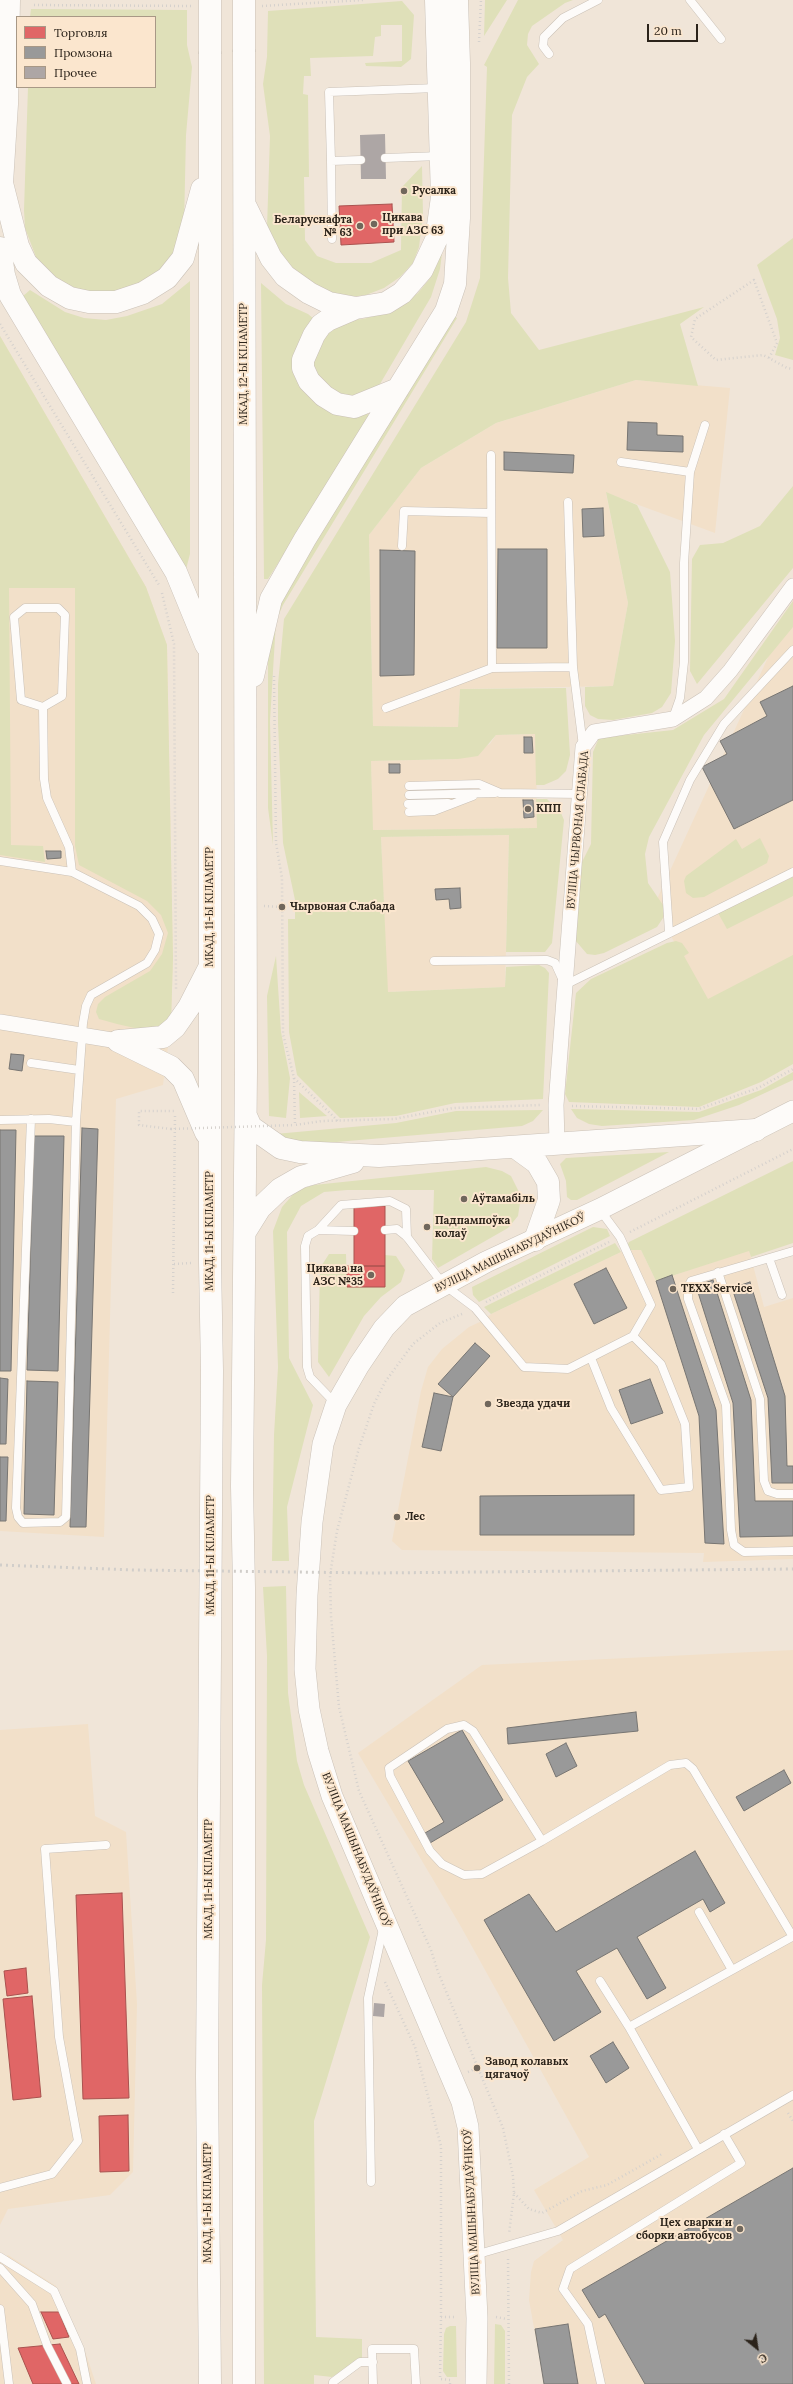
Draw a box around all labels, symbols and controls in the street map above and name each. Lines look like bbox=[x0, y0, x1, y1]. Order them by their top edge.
legend bbox=[16, 16, 156, 88]
scale bar bbox=[649, 16, 700, 42]
text: 20 m bbox=[654, 23, 682, 38]
text: Торговля bbox=[54, 25, 107, 40]
text: Промзона bbox=[54, 45, 112, 60]
text: Прочее bbox=[54, 65, 97, 80]
place label: Русалка bbox=[412, 184, 456, 198]
marker: Русалка bbox=[399, 186, 409, 196]
place label: Цикава при АЗС 63 bbox=[382, 211, 443, 237]
place label: Беларуснафта № 63 bbox=[274, 213, 352, 239]
marker: Цикава при АЗС 63 bbox=[369, 219, 379, 229]
marker: Беларуснафта № 63 bbox=[355, 221, 365, 231]
street label: МКАД, 12-Ы КІЛАМЕТР bbox=[237, 303, 251, 425]
street label: ВУЛІЦА ЧЫРВОНАЯ СЛАБАДА bbox=[564, 750, 592, 910]
place label: КПП bbox=[536, 802, 561, 816]
marker: КПП bbox=[523, 804, 533, 814]
street label: МКАД, 11-Ы КІЛАМЕТР bbox=[203, 847, 217, 967]
place label: Чырвоная Слабада bbox=[290, 900, 395, 914]
marker: Чырвоная Слабада bbox=[277, 902, 287, 912]
street label: МКАД, 11-Ы КІЛАМЕТР bbox=[203, 1171, 217, 1291]
place label: Аўтамабіль bbox=[472, 1192, 535, 1206]
marker: Аўтамабіль bbox=[459, 1194, 469, 1204]
street label: ВУЛІЦА МАШЫНАБУДАЎНІКОЎ bbox=[432, 1211, 588, 1295]
place label: Падпампоўка колаў bbox=[435, 1214, 510, 1240]
marker: Падпампоўка колаў bbox=[422, 1222, 432, 1232]
place label: Цикава на АЗС №35 bbox=[306, 1262, 363, 1288]
marker: Цикава на АЗС №35 bbox=[366, 1270, 376, 1280]
place label: TEXX Service bbox=[681, 1282, 752, 1296]
marker: TEXX Service bbox=[668, 1284, 678, 1294]
place label: Звезда удачи bbox=[496, 1397, 570, 1411]
marker: Звезда удачи bbox=[483, 1399, 493, 1409]
street label: МКАД, 11-Ы КІЛАМЕТР bbox=[204, 1495, 218, 1615]
place label: Лес bbox=[405, 1510, 425, 1524]
marker: Лес bbox=[392, 1512, 402, 1522]
street label: ВУЛІЦА МАШЫНАБУДАЎНІКОЎ bbox=[319, 1771, 393, 1929]
street label: МКАД, 11-Ы КІЛАМЕТР bbox=[202, 1819, 216, 1939]
place label: Завод колавых цягачоў bbox=[485, 2055, 568, 2081]
marker: Завод колавых цягачоў bbox=[472, 2063, 482, 2073]
street label: ВУЛІЦА МАШЫНАБУДАЎНІКОЎ bbox=[461, 2129, 483, 2295]
street label: МКАД, 11-Ы КІЛАМЕТР bbox=[201, 2143, 215, 2263]
place label: Цех сварки и сборки автобусов bbox=[636, 2216, 732, 2242]
marker: Цех сварки и сборки автобусов bbox=[735, 2224, 745, 2234]
north arrow bbox=[737, 2328, 777, 2368]
text: С bbox=[756, 2350, 770, 2366]

